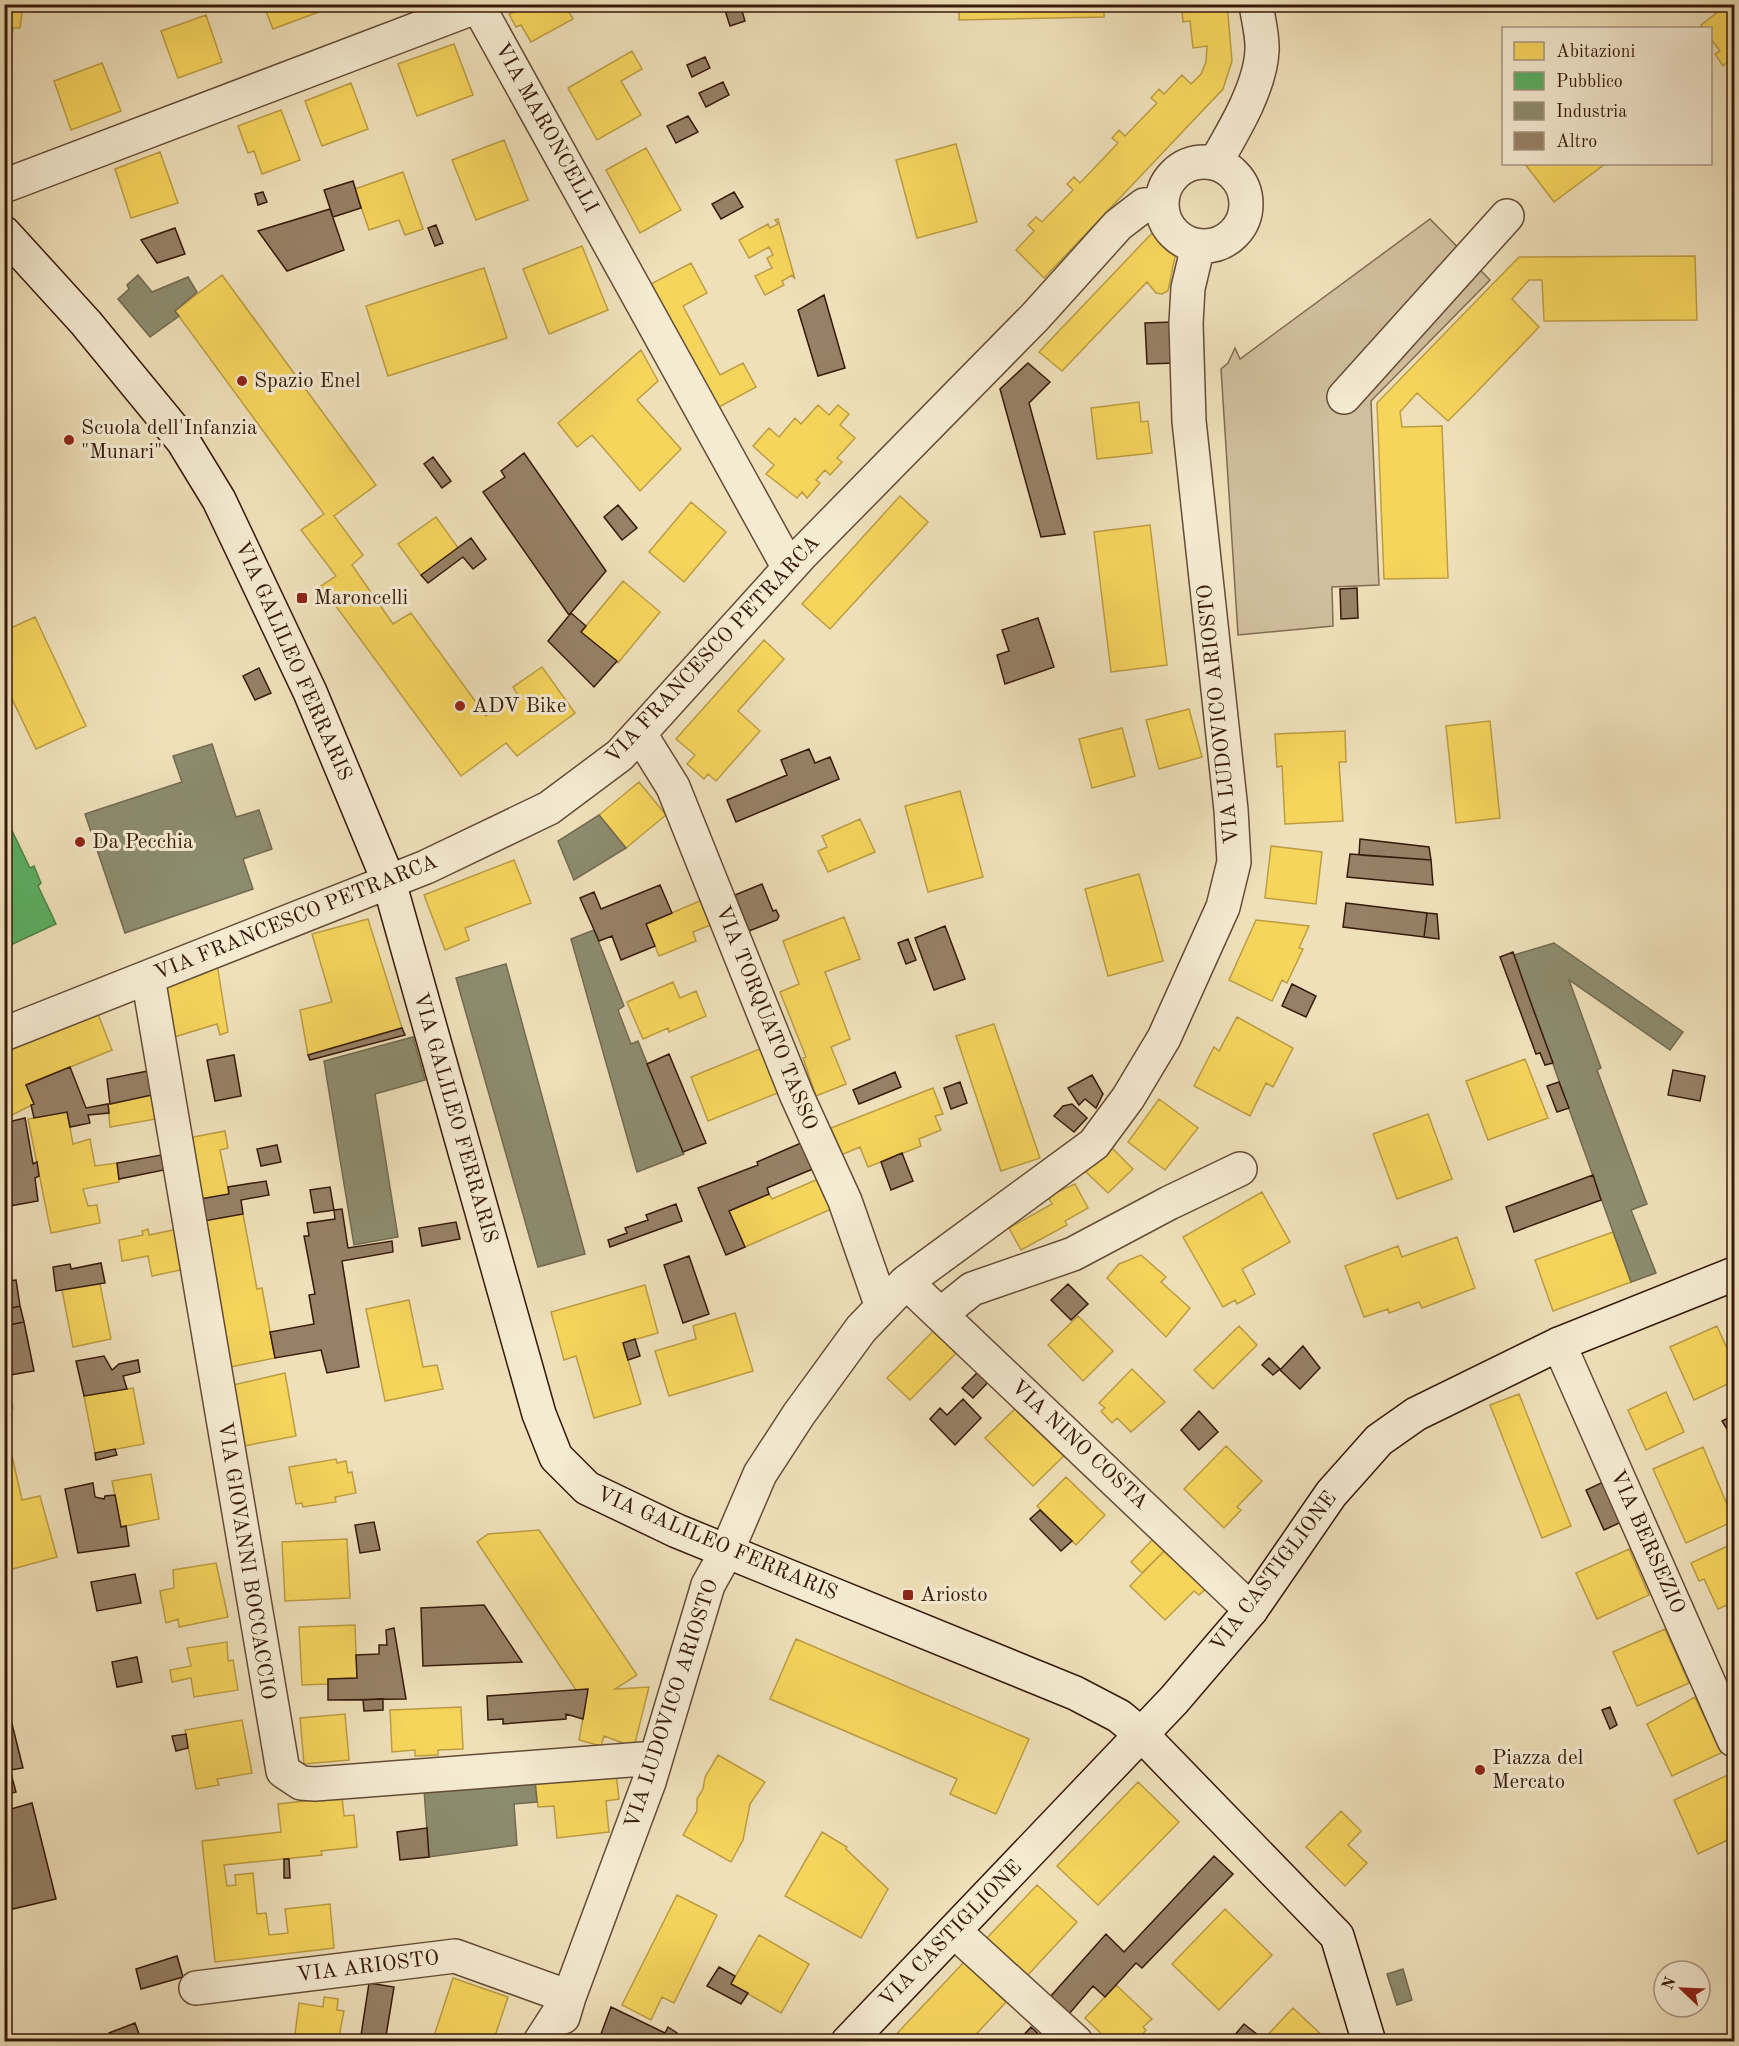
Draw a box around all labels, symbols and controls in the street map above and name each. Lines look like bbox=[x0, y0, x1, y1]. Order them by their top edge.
legend bbox=[1502, 27, 1712, 165]
street label: VIA MARONCELLI bbox=[491, 39, 601, 217]
text: Abitazioni bbox=[1556, 43, 1635, 61]
text: Pubblico bbox=[1556, 73, 1623, 91]
text: Industria bbox=[1556, 103, 1627, 121]
text: Altro bbox=[1556, 133, 1597, 151]
place label: Spazio Enel bbox=[254, 371, 361, 392]
marker: Spazio Enel bbox=[235, 374, 249, 388]
place label: Scuola dell'Infanzia "Munari" bbox=[81, 418, 257, 463]
marker: Scuola dell'Infanzia "Munari" bbox=[62, 433, 76, 447]
street label: VIA FRANCESCO PETRARCA bbox=[602, 532, 824, 768]
street label: VIA GALILEO FERRARIS bbox=[231, 538, 355, 784]
street label: VIA LUDOVICO ARIOSTO bbox=[1195, 583, 1243, 845]
place label: Maroncelli bbox=[314, 588, 408, 609]
marker: Maroncelli bbox=[295, 591, 309, 605]
place label: ADV Bike bbox=[472, 696, 566, 717]
marker: ADV Bike bbox=[453, 699, 467, 713]
place label: Da Pecchia bbox=[92, 832, 193, 853]
marker: Da Pecchia bbox=[73, 835, 87, 849]
street label: VIA FRANCESCO PETRARCA bbox=[152, 852, 440, 984]
street label: VIA TORQUATO TASSO bbox=[711, 903, 821, 1133]
street label: VIA GALILEO FERRARIS bbox=[409, 990, 501, 1246]
street label: VIA NINO COSTA bbox=[1006, 1376, 1152, 1514]
street label: VIA GIOVANNI BOCCACCIO bbox=[214, 1421, 278, 1701]
street label: VIA BERSEZIO bbox=[1606, 1467, 1688, 1617]
street label: VIA GALILEO FERRARIS bbox=[593, 1484, 841, 1604]
street label: VIA CASTIGLIONE bbox=[1207, 1488, 1341, 1656]
street label: VIA LUDOVICO ARIOSTO bbox=[622, 1577, 722, 1831]
place label: Ariosto bbox=[920, 1585, 988, 1606]
marker: Ariosto bbox=[901, 1588, 915, 1602]
place label: Piazza del Mercato bbox=[1492, 1748, 1584, 1793]
marker: Piazza del Mercato bbox=[1473, 1763, 1487, 1777]
street label: VIA CASTIGLIONE bbox=[876, 1857, 1026, 2011]
street label: VIA ARIOSTO bbox=[296, 1948, 440, 1986]
north arrow bbox=[1652, 1959, 1712, 2019]
text: N bbox=[1660, 1974, 1680, 1993]

